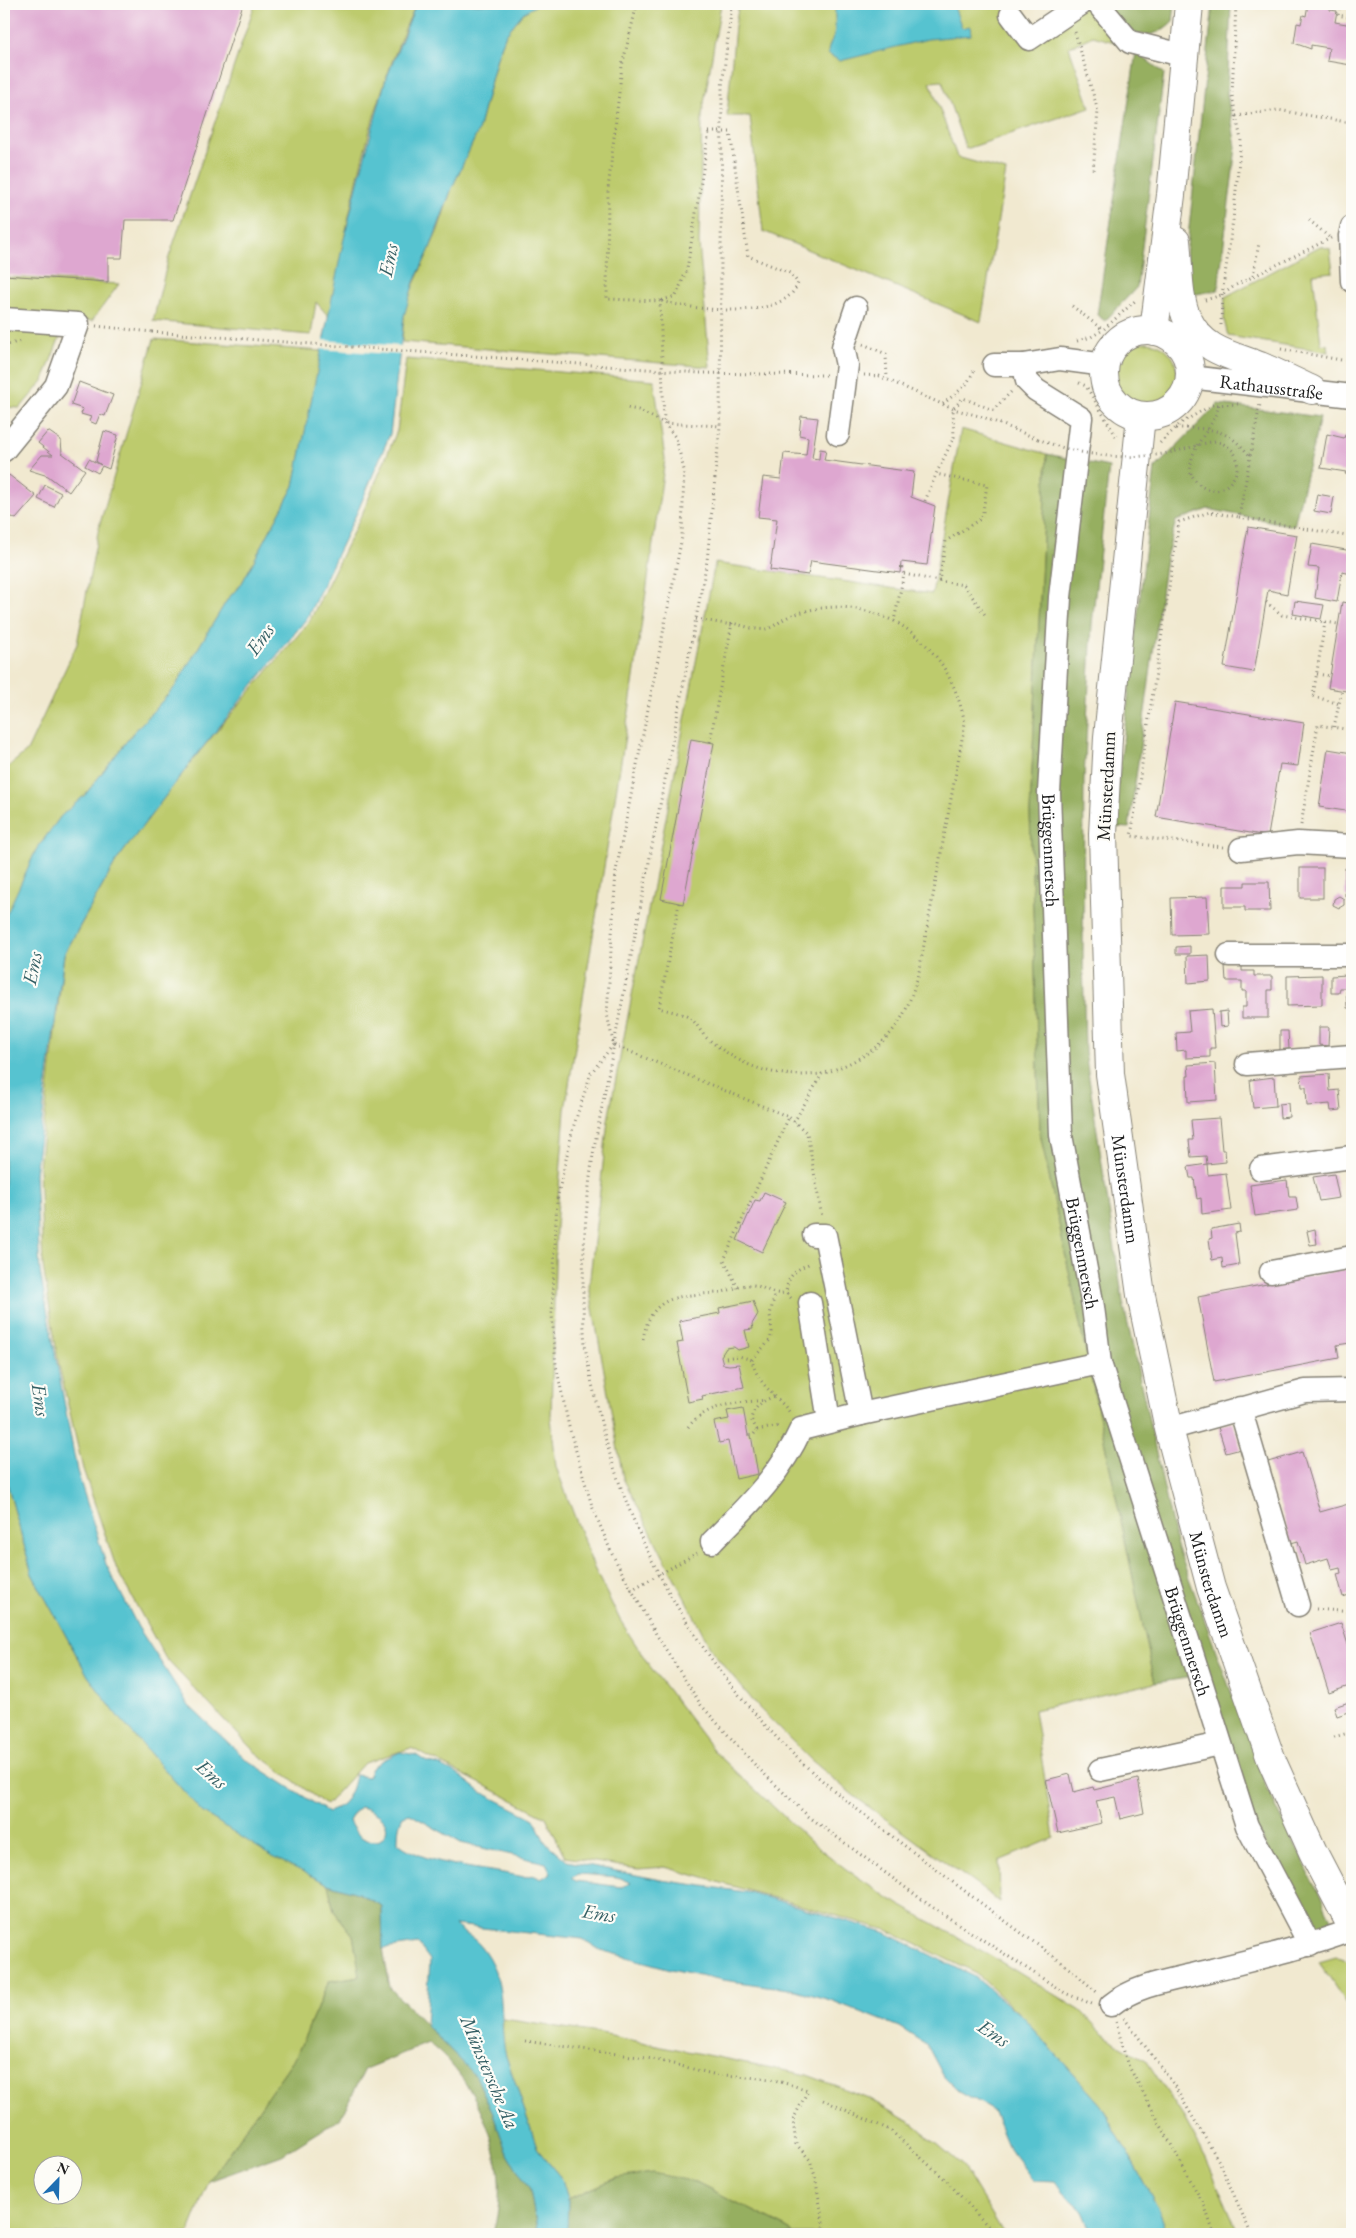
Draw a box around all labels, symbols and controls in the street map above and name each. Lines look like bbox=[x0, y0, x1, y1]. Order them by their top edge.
water label: Ems bbox=[372, 241, 404, 280]
street label: Rathausstraße bbox=[1218, 368, 1324, 405]
water label: Ems bbox=[239, 618, 280, 661]
street label: Münsterdamm bbox=[1091, 730, 1121, 841]
street label: Brüggenmersch bbox=[1037, 793, 1066, 908]
water label: Ems bbox=[16, 949, 48, 988]
street label: Münsterdamm bbox=[1106, 1133, 1146, 1245]
street label: Brüggenmersch bbox=[1060, 1195, 1106, 1312]
water label: Ems bbox=[26, 1381, 56, 1419]
street label: Münsterdamm bbox=[1184, 1528, 1240, 1641]
street label: Brüggenmersch bbox=[1159, 1583, 1218, 1699]
water label: Ems bbox=[190, 1753, 233, 1795]
water label: Ems bbox=[580, 1897, 618, 1928]
water label: Münstersche Aa bbox=[454, 2010, 526, 2133]
water label: Ems bbox=[972, 2012, 1015, 2053]
north arrow bbox=[32, 2156, 82, 2206]
text: N bbox=[54, 2158, 72, 2179]

